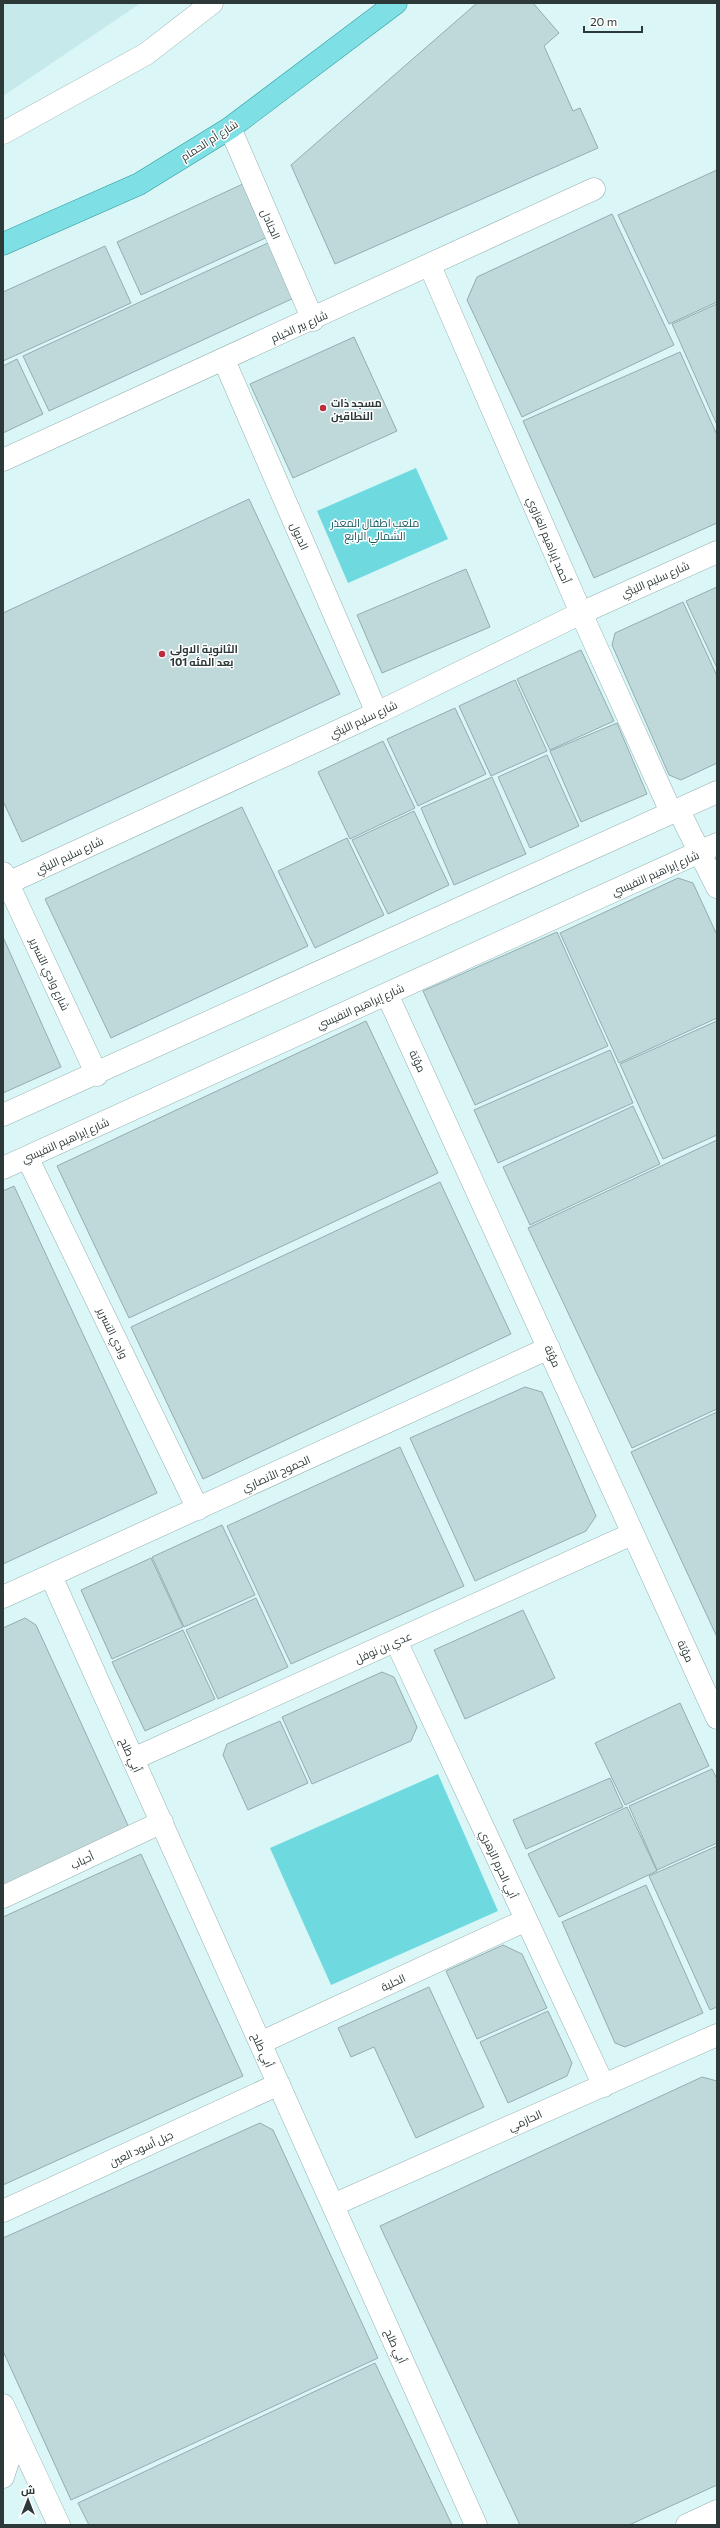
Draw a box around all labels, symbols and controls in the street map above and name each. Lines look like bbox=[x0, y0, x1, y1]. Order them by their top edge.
scale bar bbox=[584, 8, 642, 34]
text: 20 m bbox=[590, 14, 617, 28]
street label: شارع أم الحمام bbox=[178, 117, 241, 165]
street label: الجنادل bbox=[258, 207, 283, 242]
street label: شارع بير الخيام bbox=[269, 308, 330, 346]
place label: مسجد ذات النطاقين bbox=[331, 396, 382, 423]
marker: مسجد ذات النطاقين bbox=[318, 403, 328, 413]
street label: أحمد إبراهيم الغزاوي bbox=[522, 495, 573, 587]
park label: ملعب اطفال المعذر الشمالي الرابع bbox=[330, 516, 419, 545]
street label: الدبول bbox=[287, 520, 312, 552]
street label: شارع سليم الليثي bbox=[619, 558, 692, 603]
place label: الثانوية الاولى بعد المئه 101 bbox=[170, 642, 238, 669]
marker: الثانوية الاولى بعد المئه 101 bbox=[157, 649, 167, 659]
street label: شارع سليم الليثي bbox=[327, 698, 400, 743]
street label: شارع سليم الليثي bbox=[33, 834, 106, 879]
street label: شارع إبراهيم النفيسي bbox=[609, 848, 702, 900]
street label: شارع وادي التسرير bbox=[24, 935, 72, 1014]
street label: شارع إبراهيم النفيسي bbox=[314, 981, 407, 1033]
street label: مؤتة bbox=[406, 1048, 429, 1074]
street label: شارع إبراهيم النفيسي bbox=[19, 1115, 112, 1167]
street label: وادي التسرير bbox=[92, 1304, 131, 1362]
street label: مؤتة bbox=[542, 1343, 564, 1369]
street label: الجموح الأنصاري bbox=[240, 1452, 313, 1497]
street label: عدي بن نوفل bbox=[353, 1629, 415, 1668]
street label: مؤتة bbox=[674, 1638, 697, 1664]
street label: أبي طلح bbox=[115, 1736, 144, 1775]
street label: أبي الحرم الزهري bbox=[475, 1828, 521, 1902]
street label: أحباب bbox=[68, 1849, 96, 1871]
street label: الحلية bbox=[379, 1971, 407, 1993]
street label: أبي طلح bbox=[247, 2031, 276, 2070]
street label: الحازمي bbox=[506, 2107, 545, 2136]
street label: جبل أسود العين bbox=[107, 2128, 175, 2169]
street label: أبي طلح bbox=[380, 2327, 409, 2366]
north arrow bbox=[8, 2480, 48, 2520]
text: ش bbox=[21, 2483, 35, 2497]

